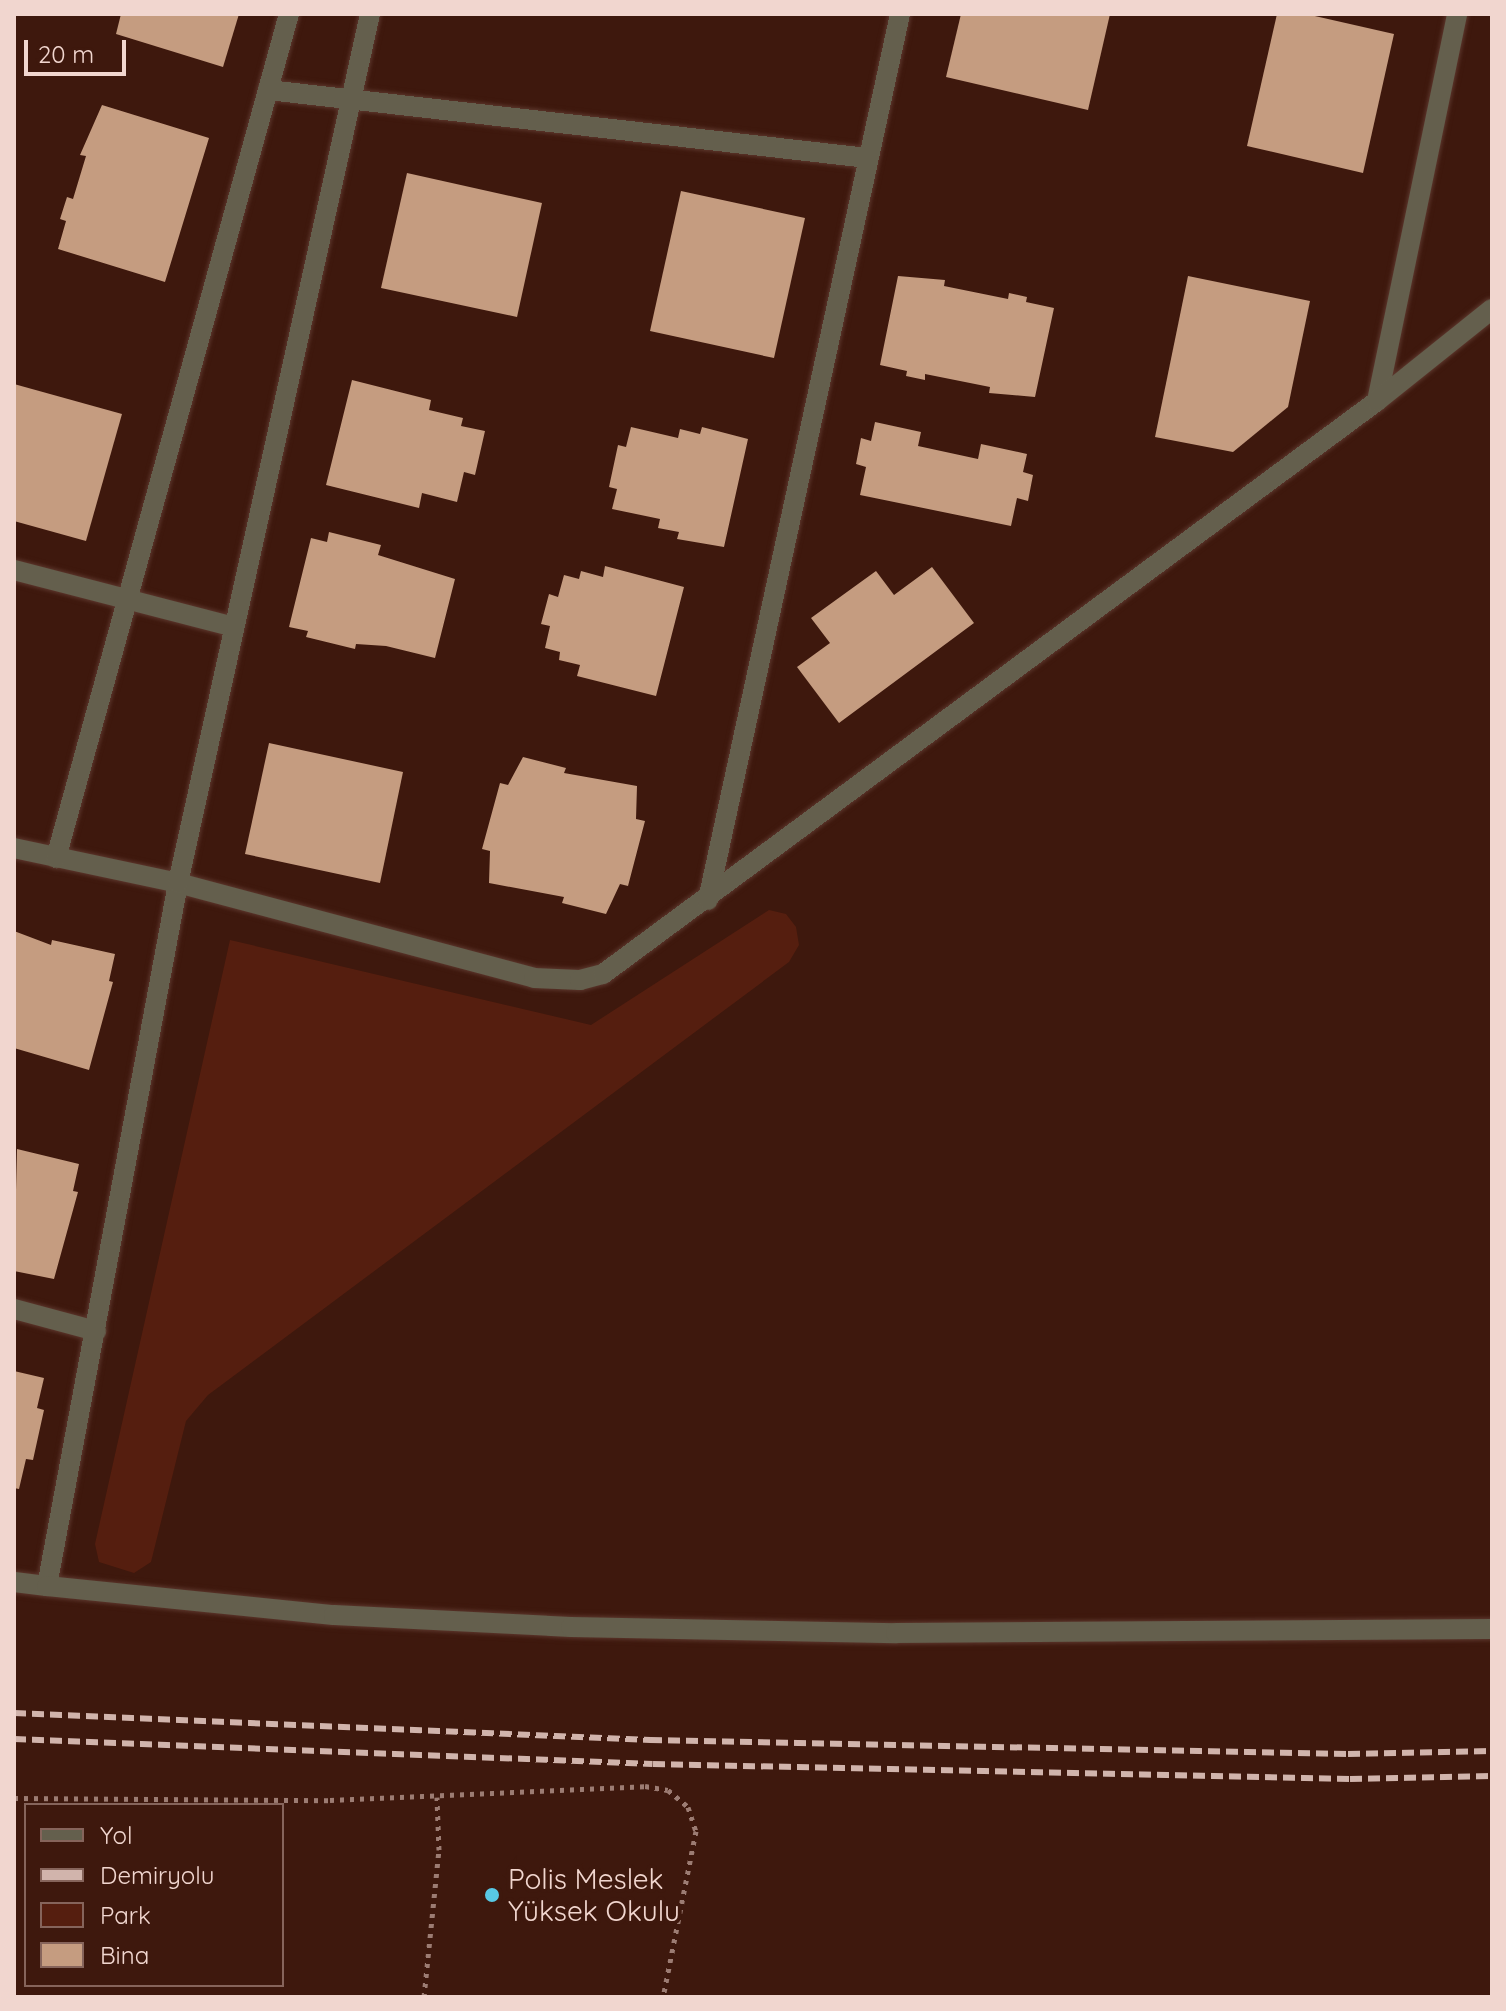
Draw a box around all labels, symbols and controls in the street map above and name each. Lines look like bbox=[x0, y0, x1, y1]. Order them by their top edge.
scale bar bbox=[28, 24, 130, 74]
text: 20 m bbox=[38, 39, 94, 69]
legend bbox=[24, 1803, 284, 1987]
text: Yol bbox=[100, 1820, 132, 1850]
text: Demiryolu bbox=[100, 1860, 214, 1890]
place label: Polis Meslek Yüksek Okulu bbox=[508, 1862, 680, 1928]
marker: Polis Meslek Yüksek Okulu bbox=[483, 1886, 501, 1904]
text: Park bbox=[100, 1900, 151, 1930]
text: Bina bbox=[100, 1940, 149, 1970]

